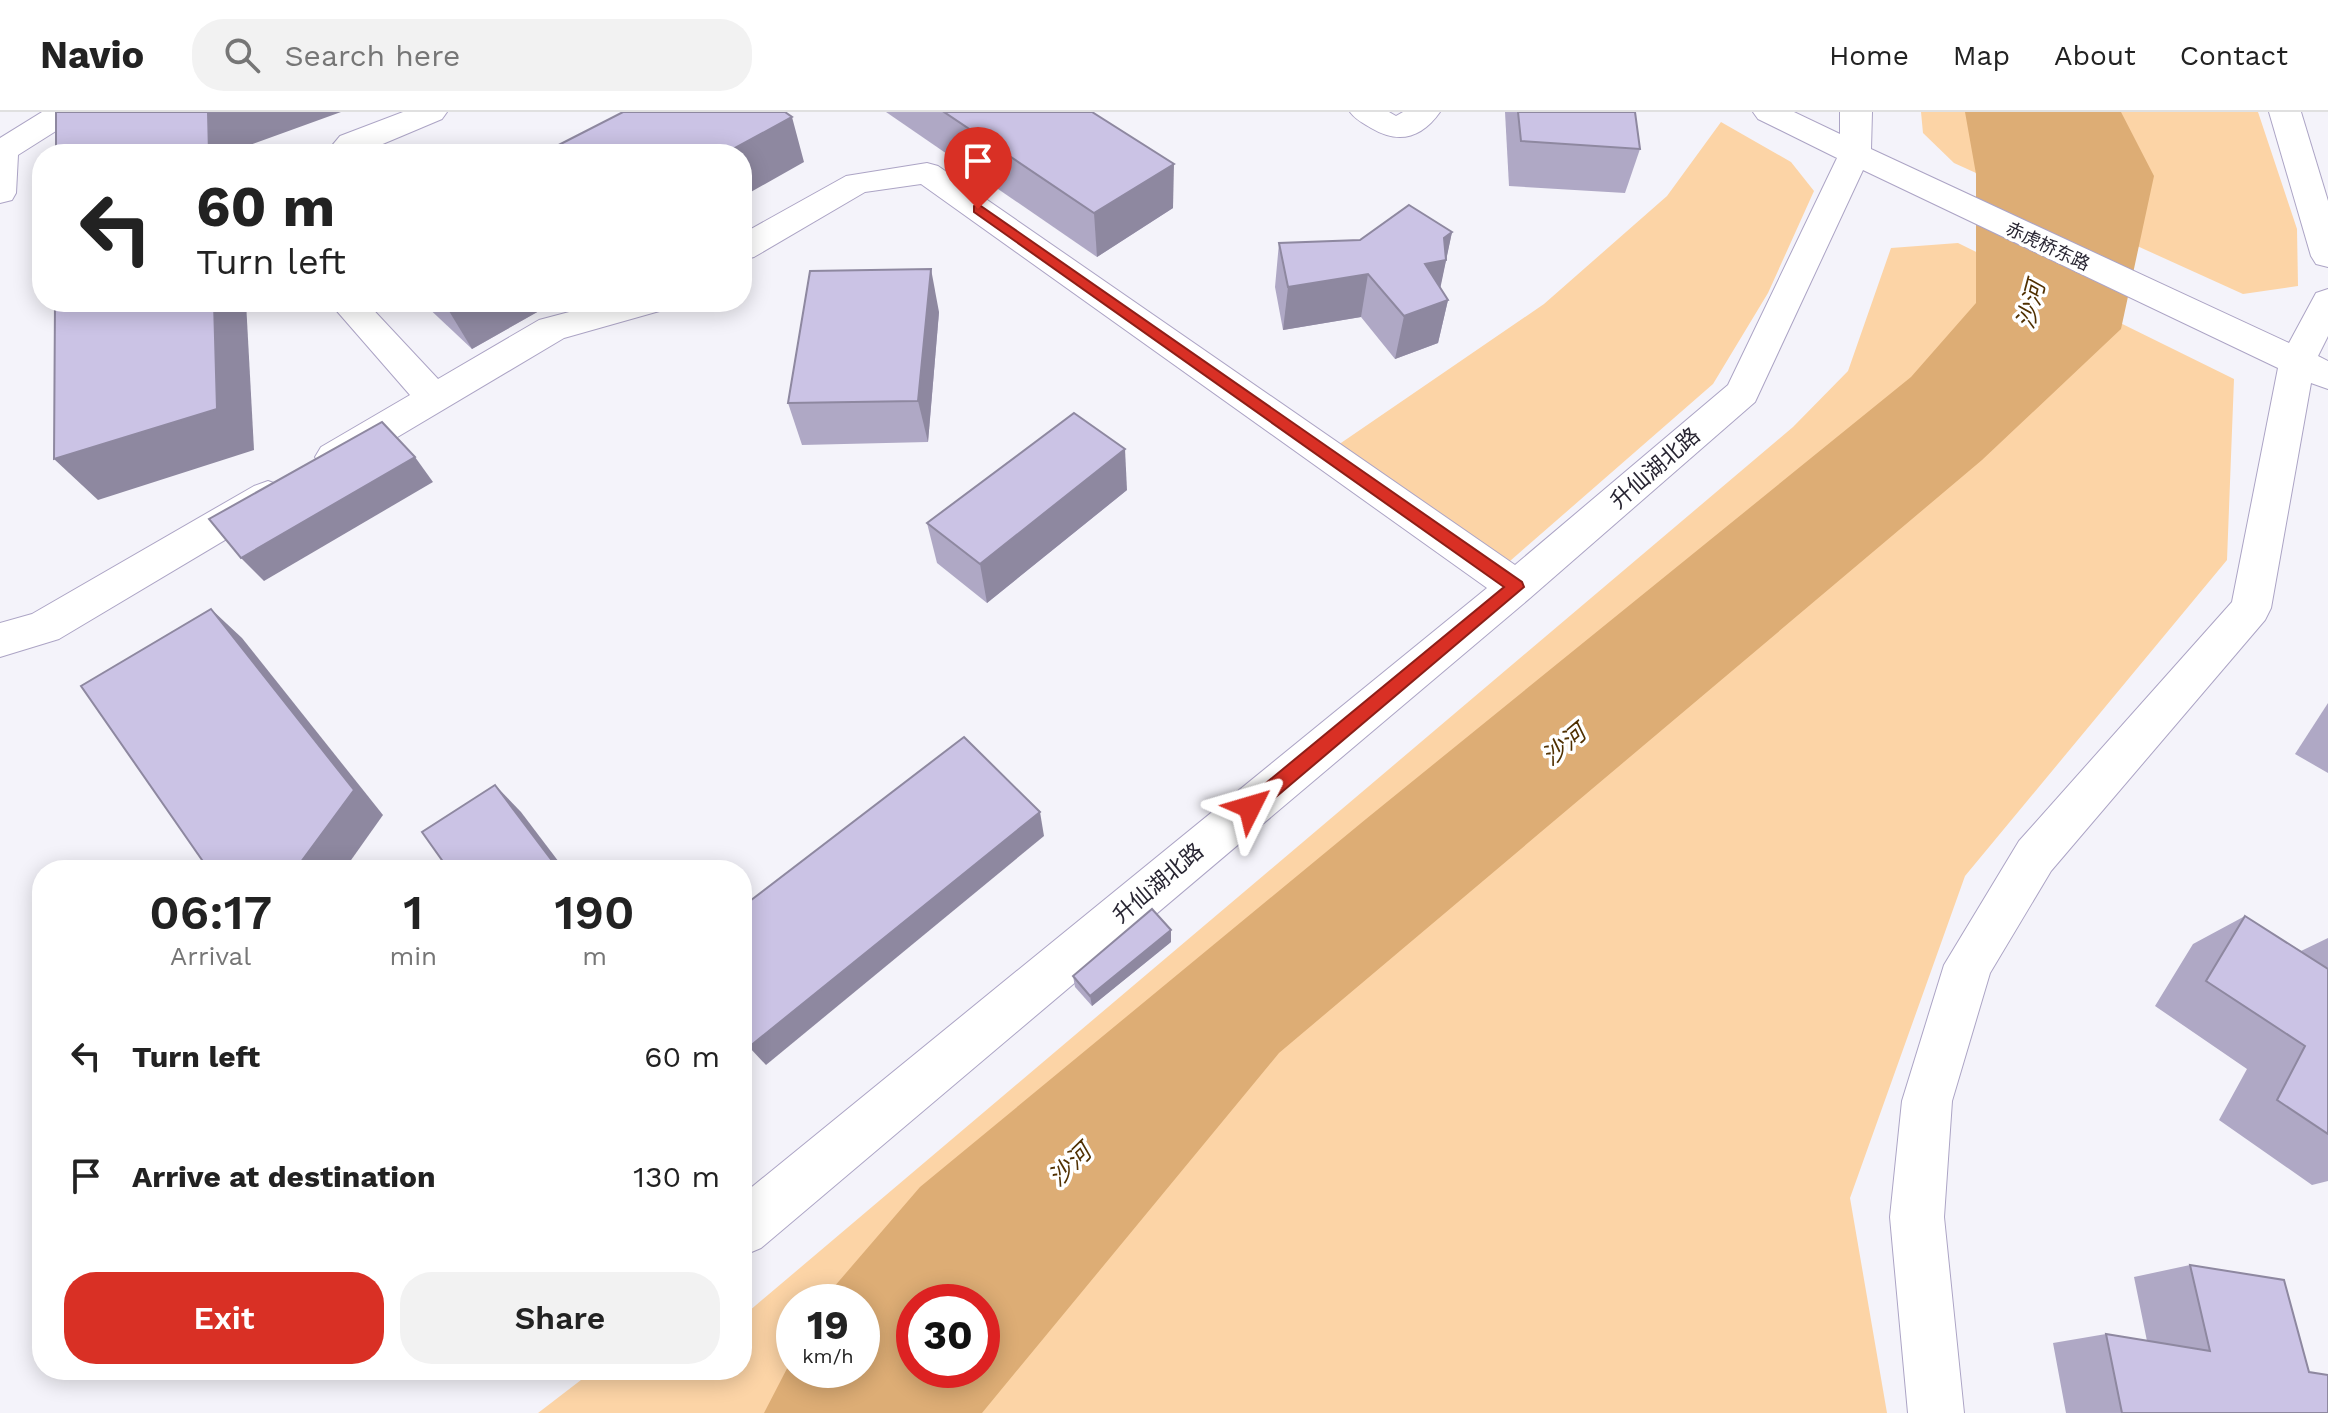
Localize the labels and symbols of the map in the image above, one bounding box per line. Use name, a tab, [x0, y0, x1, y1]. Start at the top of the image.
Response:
pin	[944, 127, 1012, 209]
street label: 赤虎桥东路	[2003, 217, 2093, 275]
water label: 沙河	[2011, 274, 2052, 332]
street label: 升仙湖北路	[1605, 422, 1705, 514]
water label: 沙河	[1537, 716, 1594, 771]
position arrow	[1208, 765, 1292, 849]
street label: 升仙湖北路	[1108, 838, 1208, 928]
water label: 沙河	[1043, 1135, 1100, 1192]
speed limit sign: 30	[896, 1284, 1000, 1388]

